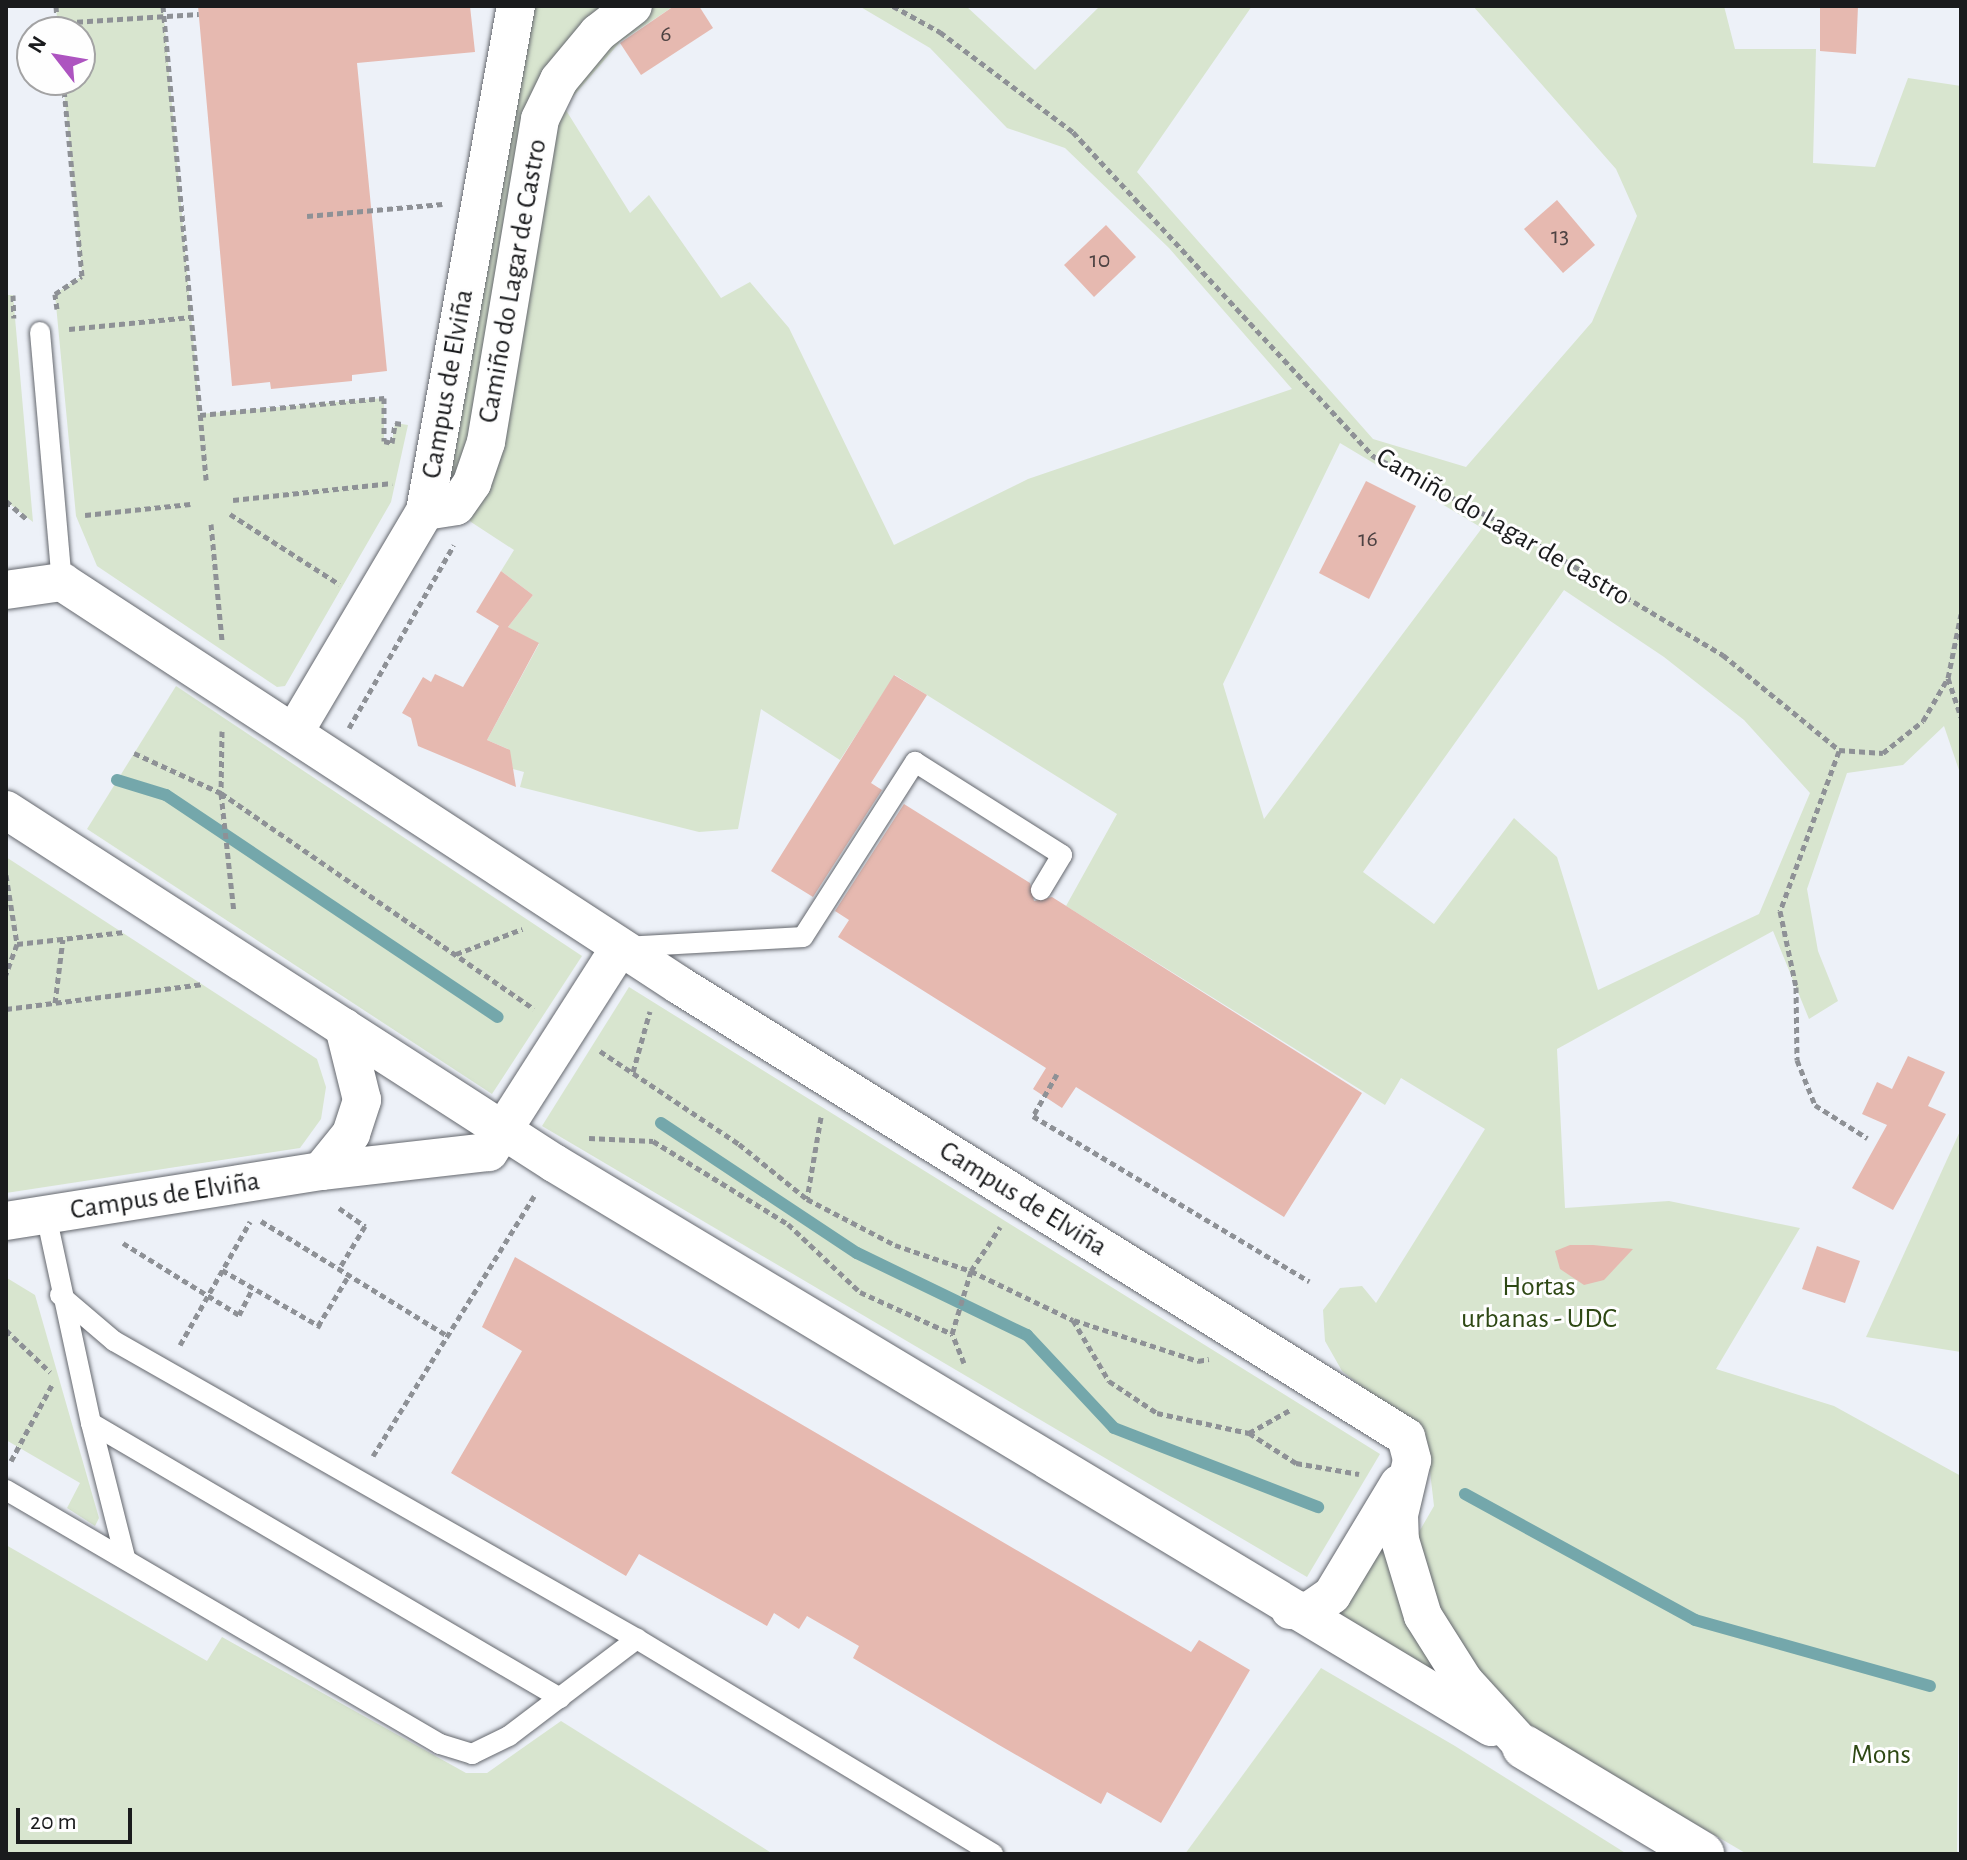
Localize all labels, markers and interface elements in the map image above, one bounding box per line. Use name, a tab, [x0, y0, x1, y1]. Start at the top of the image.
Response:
north arrow	[16, 16, 96, 96]
house number: 6	[660, 21, 672, 49]
text: N	[24, 32, 51, 57]
street label: Camiño do Lagar de Castro	[471, 136, 555, 426]
house number: 13	[1551, 223, 1569, 251]
house number: 10	[1090, 247, 1110, 275]
street label: Campus de Elviña	[415, 287, 481, 481]
street label: Camiño do Lagar de Castro	[1370, 440, 1636, 614]
house number: 16	[1358, 526, 1378, 554]
street label: Campus de Elviña	[933, 1134, 1113, 1264]
street label: Campus de Elviña	[68, 1164, 262, 1228]
park label: Hortas urbanas - UDC	[1461, 1270, 1617, 1336]
park label: Mons	[1851, 1738, 1911, 1772]
scale bar	[20, 1792, 136, 1842]
text: 20 m	[30, 1810, 77, 1834]

